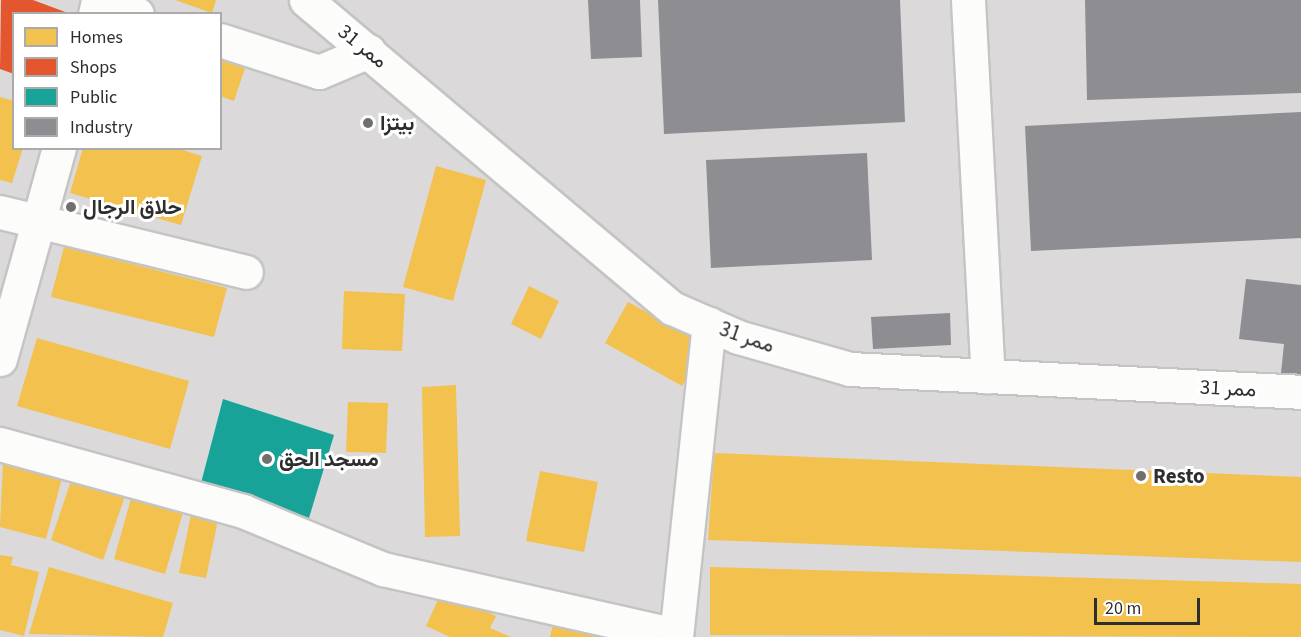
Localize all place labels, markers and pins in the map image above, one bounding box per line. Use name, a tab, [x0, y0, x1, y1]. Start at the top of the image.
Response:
place label: بيتزا	[380, 110, 414, 136]
marker: بيتزا	[361, 116, 375, 130]
place label: حلاق الرجال	[83, 194, 182, 220]
marker: حلاق الرجال	[64, 200, 78, 214]
place label: مسجد الحق	[279, 446, 379, 472]
marker: مسجد الحق	[260, 452, 274, 466]
place label: Resto	[1153, 463, 1205, 489]
marker: Resto	[1134, 469, 1148, 483]

